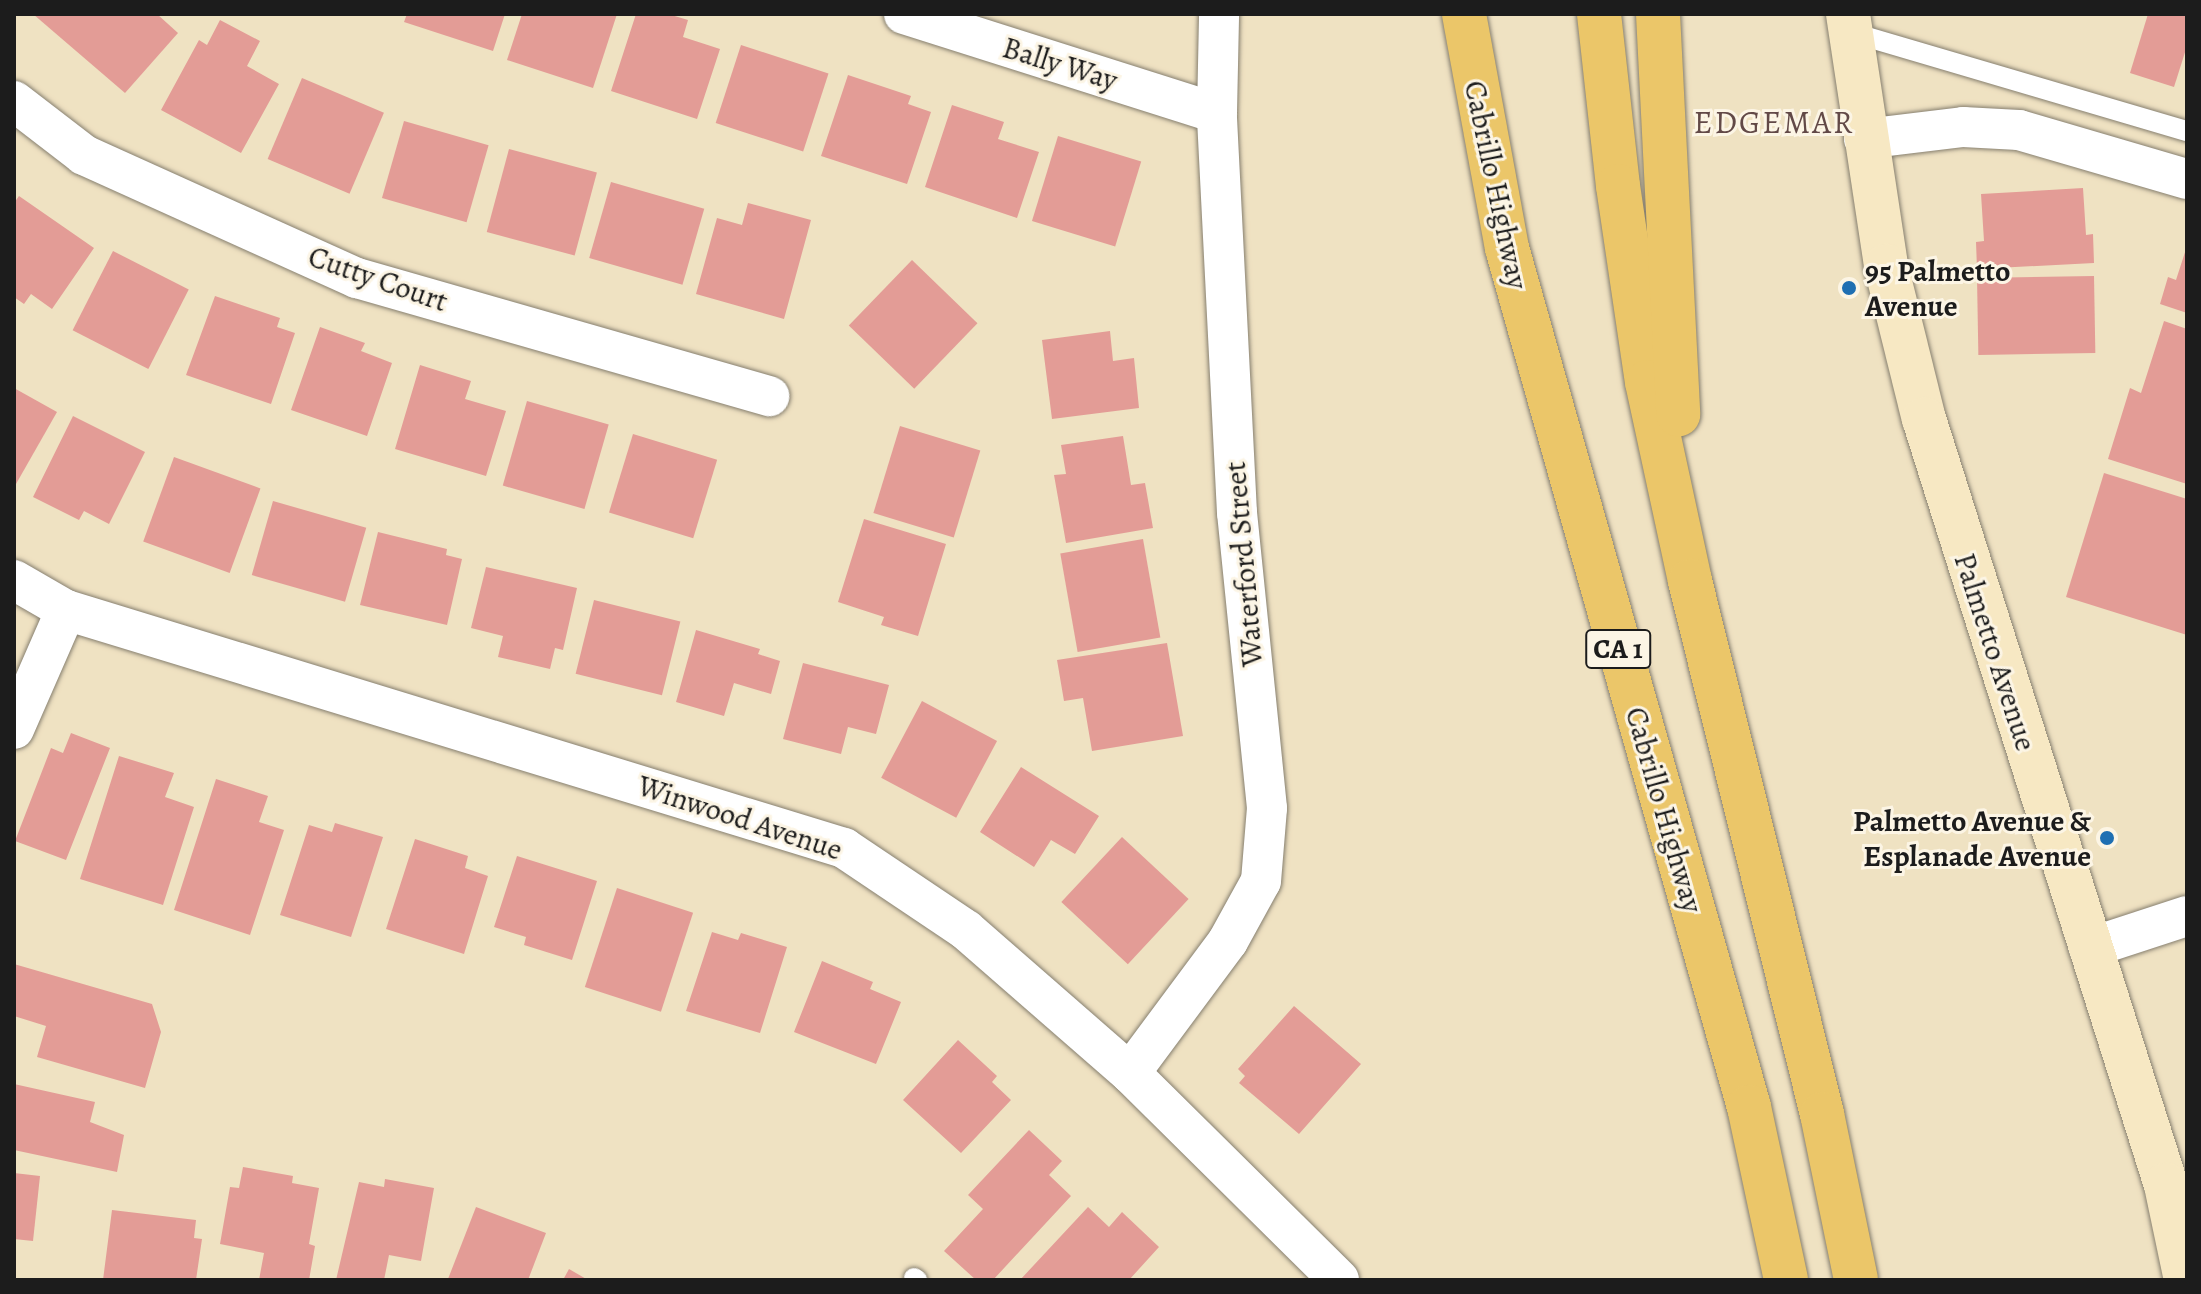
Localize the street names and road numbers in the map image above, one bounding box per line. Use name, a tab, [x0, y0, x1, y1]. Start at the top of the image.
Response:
street label: Bally Way	[998, 30, 1122, 98]
street label: Cabrillo Highway	[1456, 77, 1536, 293]
street label: Cutty Court	[304, 238, 452, 320]
street label: Waterford Street	[1217, 460, 1271, 668]
street label: Palmetto Avenue	[1946, 549, 2044, 755]
road number: CA 1	[1584, 625, 1652, 673]
street label: Cabrillo Highway	[1617, 703, 1711, 917]
street label: Winwood Avenue	[633, 768, 847, 868]

